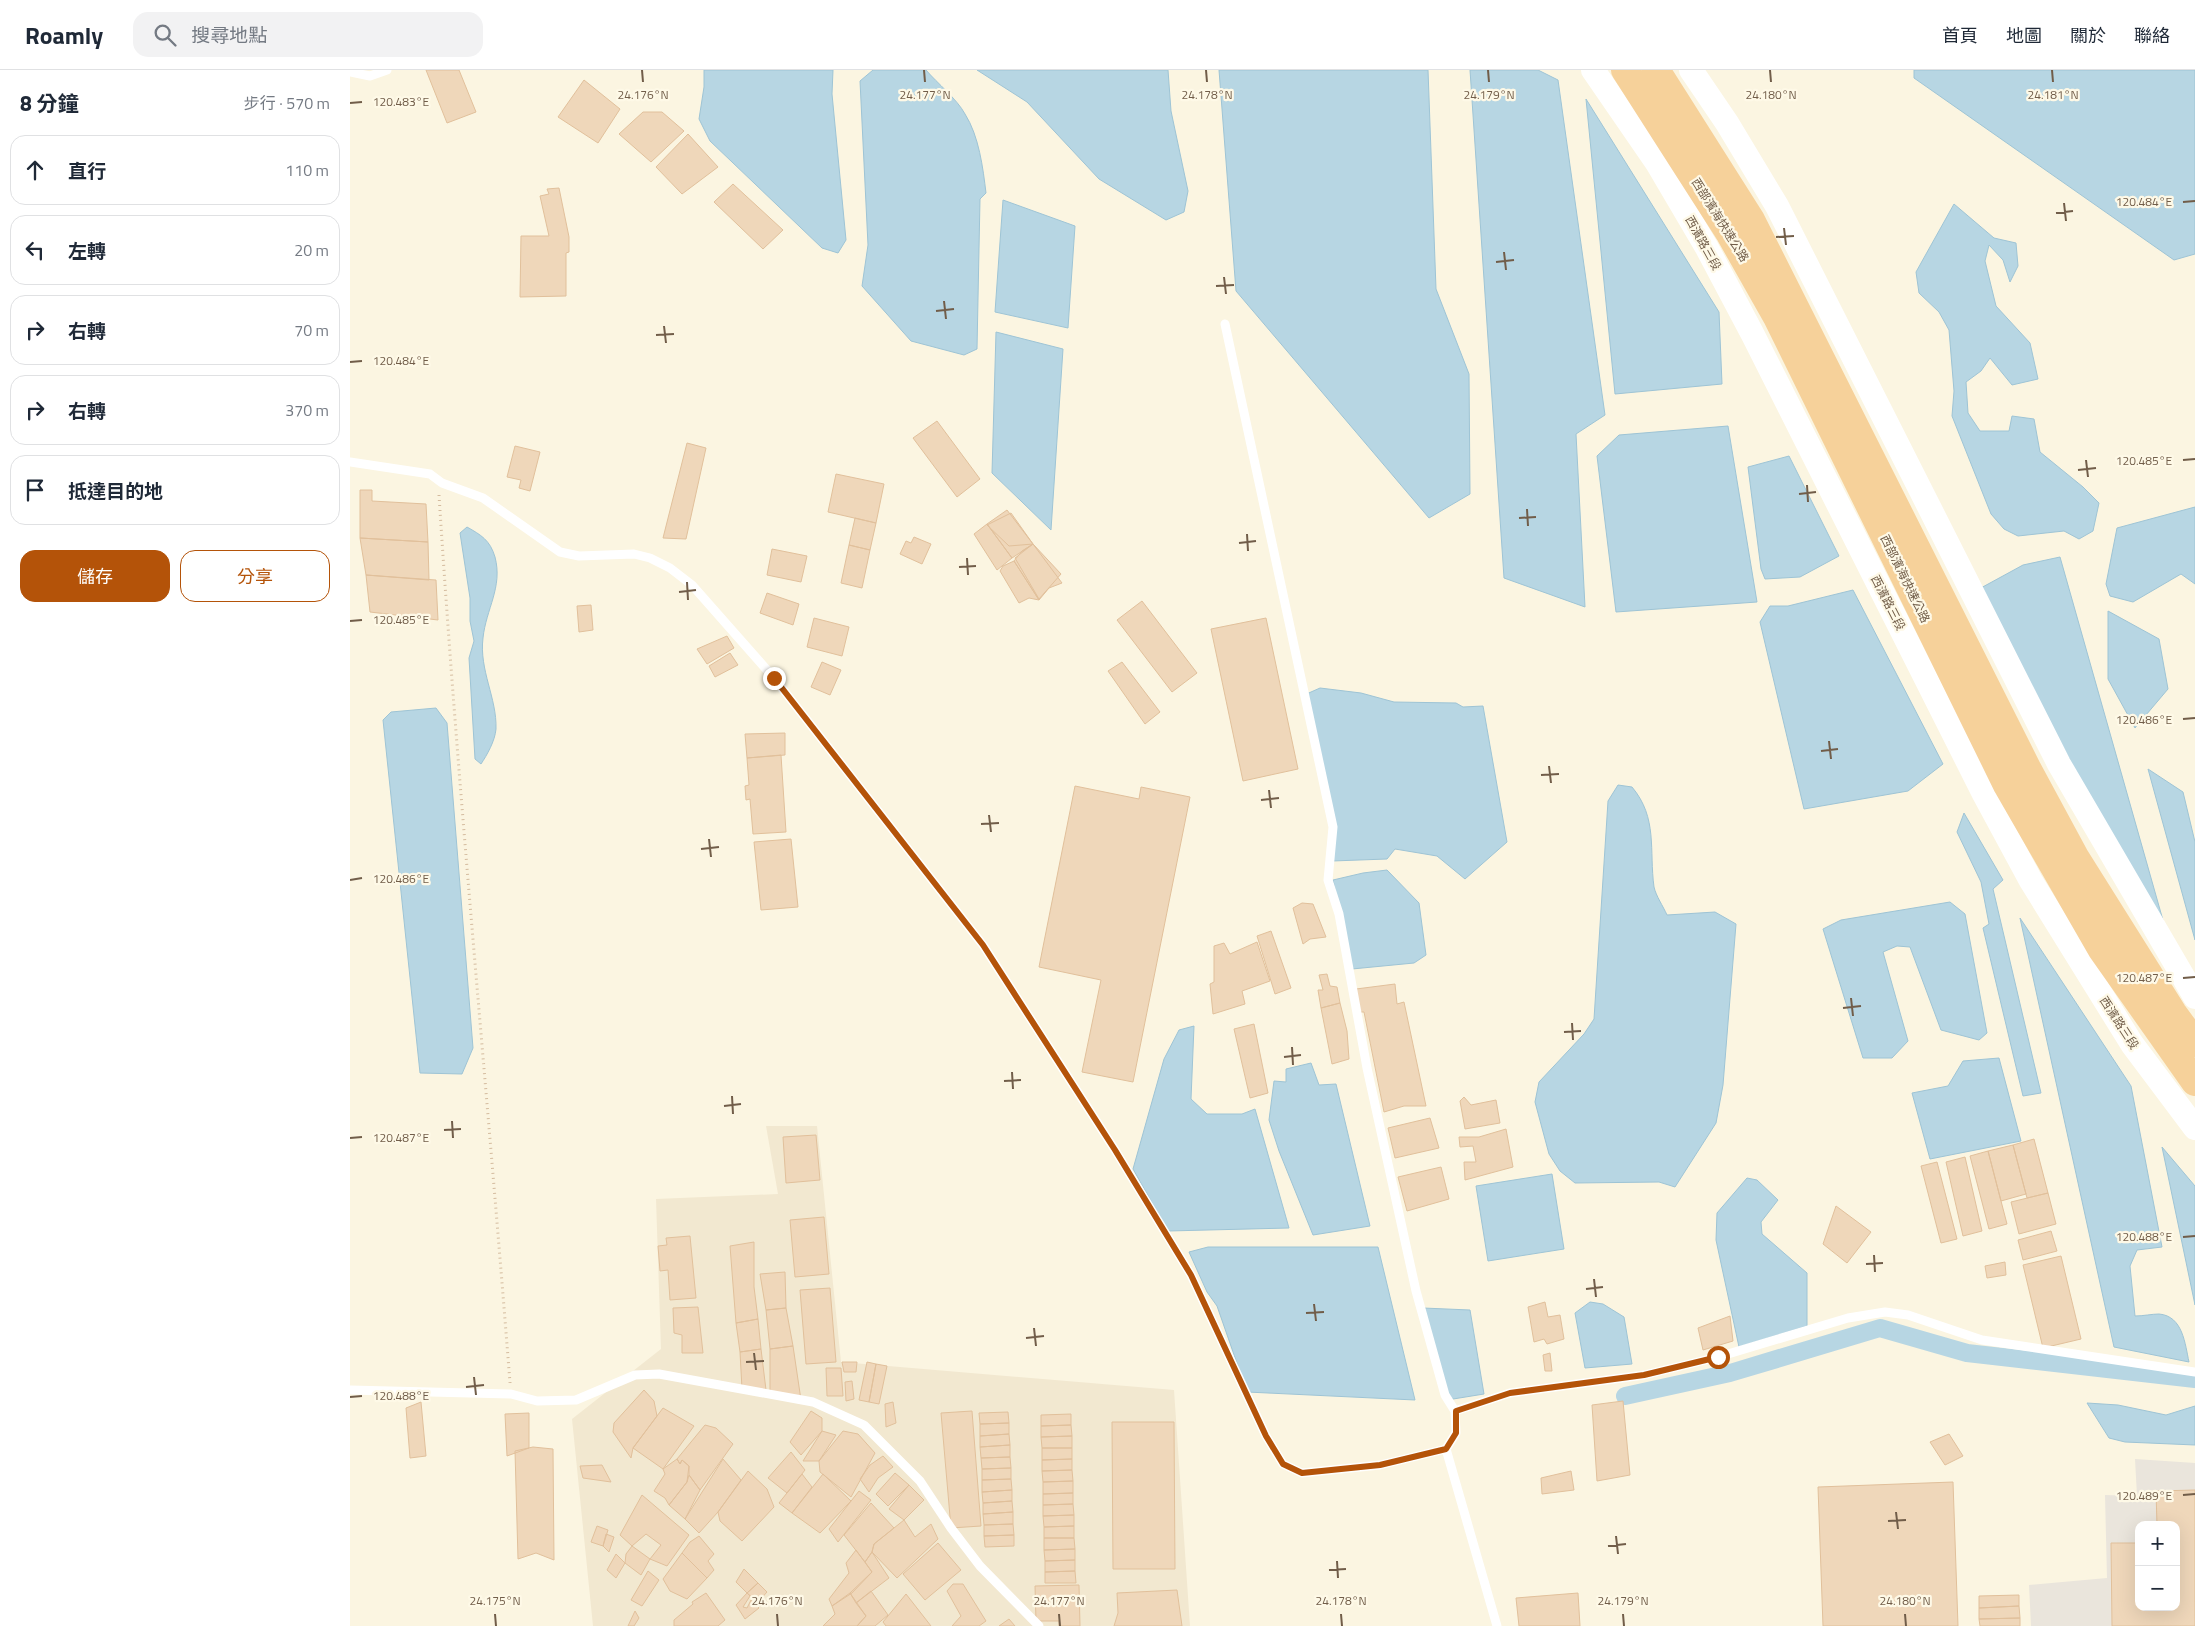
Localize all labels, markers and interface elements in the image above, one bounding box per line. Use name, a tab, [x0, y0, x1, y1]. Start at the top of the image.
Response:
search box	[133, 12, 483, 57]
text: Roamly	[25, 17, 103, 53]
text: 搜尋地點	[191, 20, 267, 49]
icon: search	[151, 21, 179, 49]
text: 首頁	[1942, 22, 1978, 49]
text: 地圖	[2006, 22, 2042, 49]
text: 關於	[2070, 22, 2106, 49]
text: 聯絡	[2134, 22, 2170, 49]
text: 24.176°N	[617, 85, 669, 104]
text: 24.177°N	[899, 85, 951, 104]
text: 24.178°N	[1181, 85, 1233, 104]
text: 24.179°N	[1463, 85, 1515, 104]
text: 24.180°N	[1745, 85, 1797, 104]
text: 24.181°N	[2027, 85, 2079, 104]
text: 8 分鐘	[20, 87, 78, 119]
text: 步行 · 570 m	[244, 91, 330, 115]
text: 120.483°E	[373, 92, 429, 111]
icon: ahead	[21, 156, 49, 184]
text: 直行	[68, 156, 106, 185]
text: 110 m	[285, 158, 329, 182]
street label: 西部濱海快速公路	[1687, 174, 1754, 265]
text: 120.484°E	[2116, 192, 2172, 211]
street label: 西濱路三段	[1681, 212, 1726, 274]
icon: left	[21, 236, 49, 264]
text: 左轉	[68, 236, 106, 265]
text: 20 m	[294, 238, 329, 262]
icon: right	[21, 316, 49, 344]
text: 右轉	[68, 316, 106, 345]
text: 70 m	[294, 318, 329, 342]
text: 120.484°E	[373, 351, 429, 370]
icon: right	[21, 396, 49, 424]
text: 右轉	[68, 396, 106, 425]
text: 370 m	[285, 398, 329, 422]
text: 120.485°E	[2116, 451, 2172, 470]
icon: arrive	[21, 476, 49, 504]
text: 抵達目的地	[68, 476, 163, 505]
street label: 西部濱海快速公路	[1876, 531, 1935, 626]
button: 儲存	[20, 550, 170, 602]
button: 分享	[180, 550, 330, 602]
street label: 西濱路三段	[1866, 572, 1911, 634]
text: 120.485°E	[373, 610, 429, 629]
route end	[763, 667, 786, 690]
text: 120.486°E	[2116, 710, 2172, 729]
text: 120.486°E	[373, 869, 429, 888]
text: 120.487°E	[2116, 968, 2172, 987]
street label: 西濱路三段	[2095, 992, 2144, 1053]
text: 120.487°E	[373, 1128, 429, 1147]
text: 120.488°E	[2116, 1227, 2172, 1246]
route start	[1707, 1346, 1730, 1369]
text: 120.488°E	[373, 1386, 429, 1405]
text: 120.489°E	[2116, 1486, 2172, 1505]
map controls	[2135, 1521, 2180, 1611]
button: +	[2135, 1521, 2180, 1566]
button: −	[2135, 1566, 2180, 1611]
text: 24.175°N	[469, 1591, 521, 1610]
text: 24.176°N	[751, 1591, 803, 1610]
text: 24.177°N	[1033, 1591, 1085, 1610]
text: 24.178°N	[1315, 1591, 1367, 1610]
text: 24.179°N	[1597, 1591, 1649, 1610]
text: 24.180°N	[1879, 1591, 1931, 1610]

